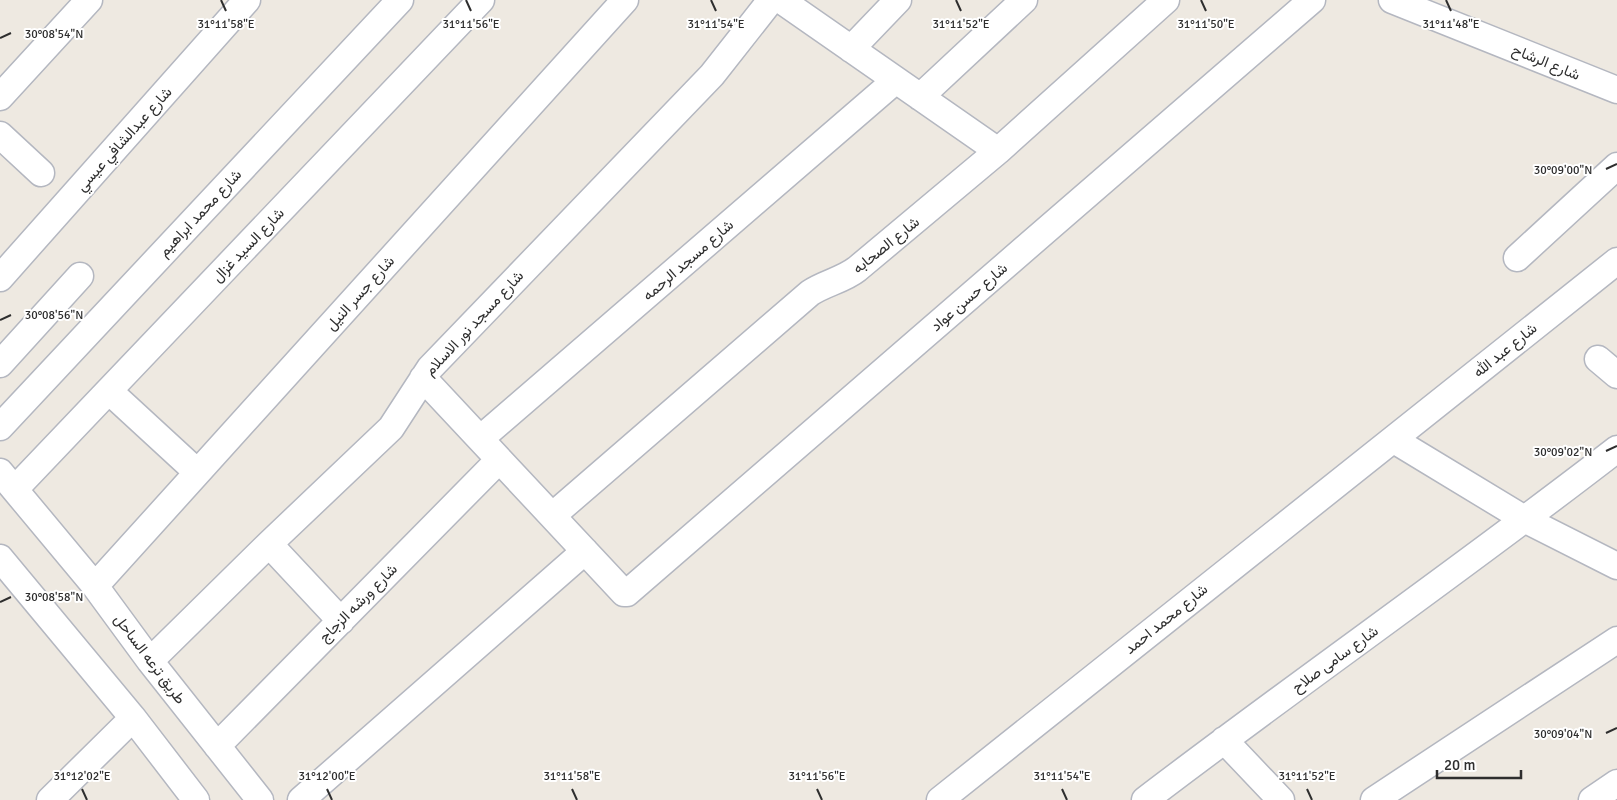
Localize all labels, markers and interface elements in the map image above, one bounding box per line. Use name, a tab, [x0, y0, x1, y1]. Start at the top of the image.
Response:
text: 31°11'58"E	[197, 17, 255, 32]
text: 31°11'56"E	[442, 17, 500, 32]
text: 31°11'54"E	[687, 17, 745, 32]
text: 31°11'52"E	[932, 17, 990, 32]
text: 31°11'50"E	[1177, 17, 1235, 32]
text: 31°11'48"E	[1422, 17, 1480, 32]
text: 30°08'54"N	[25, 27, 83, 42]
street label: شارع الرشاح	[1509, 40, 1583, 86]
street label: شارع عبدالشافي عيسي	[72, 83, 179, 198]
text: 30°09'00"N	[1534, 163, 1592, 178]
street label: شارع محمد ابراهيم	[155, 165, 247, 262]
street label: شارع السيد غزال	[208, 204, 289, 287]
street label: شارع الصحابه	[849, 213, 924, 279]
street label: شارع مسجد الرحمه	[639, 216, 739, 306]
street label: شارع جسر النيل	[322, 252, 400, 335]
street label: شارع حسن عواد	[927, 259, 1012, 337]
street label: شارع مسجد نور الاسلام	[421, 267, 529, 381]
text: 30°08'56"N	[25, 308, 83, 323]
street label: شارع عبد الله	[1470, 319, 1542, 383]
text: 30°09'02"N	[1534, 445, 1592, 460]
street label: شارع ورشه الزجاج	[315, 560, 402, 647]
street label: شارع محمد احمد	[1121, 580, 1213, 660]
text: 30°08'58"N	[25, 590, 83, 605]
street label: طريق ترعه الساحل	[110, 611, 190, 708]
street label: شارع سامى صلاح	[1288, 622, 1383, 698]
text: 30°09'04"N	[1534, 727, 1592, 742]
scale bar	[1437, 748, 1521, 780]
text: 20 m	[1444, 756, 1475, 774]
text: 31°12'02"E	[53, 769, 111, 784]
text: 31°12'00"E	[298, 769, 356, 784]
text: 31°11'58"E	[543, 769, 601, 784]
text: 31°11'56"E	[788, 769, 846, 784]
text: 31°11'54"E	[1033, 769, 1091, 784]
text: 31°11'52"E	[1278, 769, 1336, 784]

